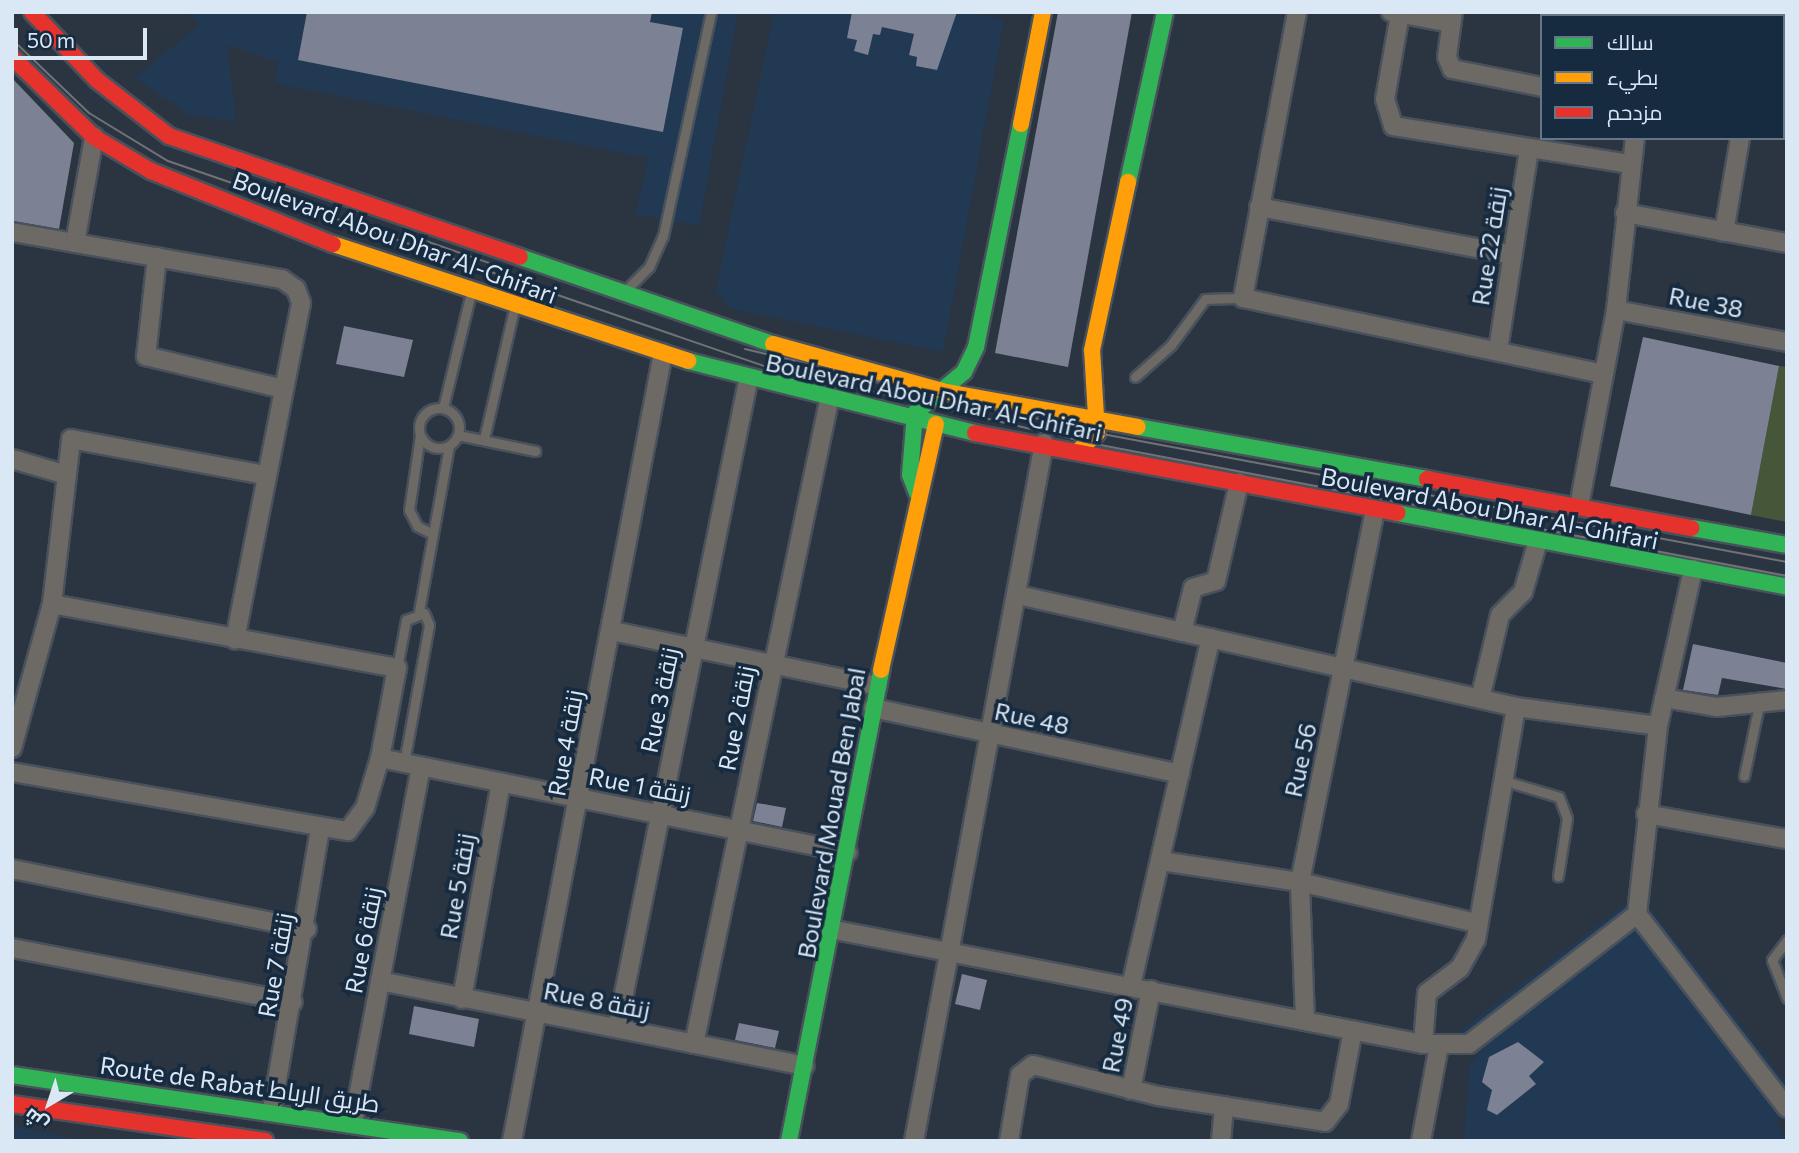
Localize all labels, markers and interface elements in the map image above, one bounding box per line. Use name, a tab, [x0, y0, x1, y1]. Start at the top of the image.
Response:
scale bar	[18, 14, 150, 58]
legend	[1540, 14, 1785, 140]
text: 50 m	[27, 27, 75, 52]
text: سالك	[1607, 29, 1654, 54]
text: بطيء	[1607, 64, 1658, 89]
text: مزدحم	[1607, 99, 1662, 124]
street label: Boulevard Abou Dhar Al-Ghifari	[229, 165, 561, 309]
street label: Rue 22 زنقة	[1465, 185, 1513, 307]
street label: Rue 38	[1667, 281, 1745, 323]
street label: Boulevard Abou Dhar Al-Ghifari	[763, 347, 1105, 447]
street label: Boulevard Abou Dhar Al-Ghifari	[1319, 461, 1661, 555]
street label: Rue 3 زنقة	[634, 645, 684, 755]
street label: Rue 2 زنقة	[712, 663, 760, 773]
street label: Boulevard Mouad Ben Jabal	[791, 665, 871, 961]
street label: Rue 4 زنقة	[541, 688, 589, 798]
street label: Rue 48	[992, 696, 1072, 740]
street label: Rue 56	[1278, 720, 1322, 800]
street label: Rue 1 زنقة	[587, 761, 693, 809]
street label: Rue 5 زنقة	[434, 831, 480, 941]
street label: Rue 6 زنقة	[339, 884, 387, 996]
street label: Rue 7 زنقة	[252, 910, 298, 1020]
street label: Rue 8 زنقة	[541, 976, 653, 1024]
street label: Rue 49	[1096, 995, 1138, 1075]
street label: Route de Rabat طريق الرباط	[98, 1050, 382, 1118]
north arrow	[14, 1069, 84, 1139]
text: ش	[19, 1104, 52, 1137]

